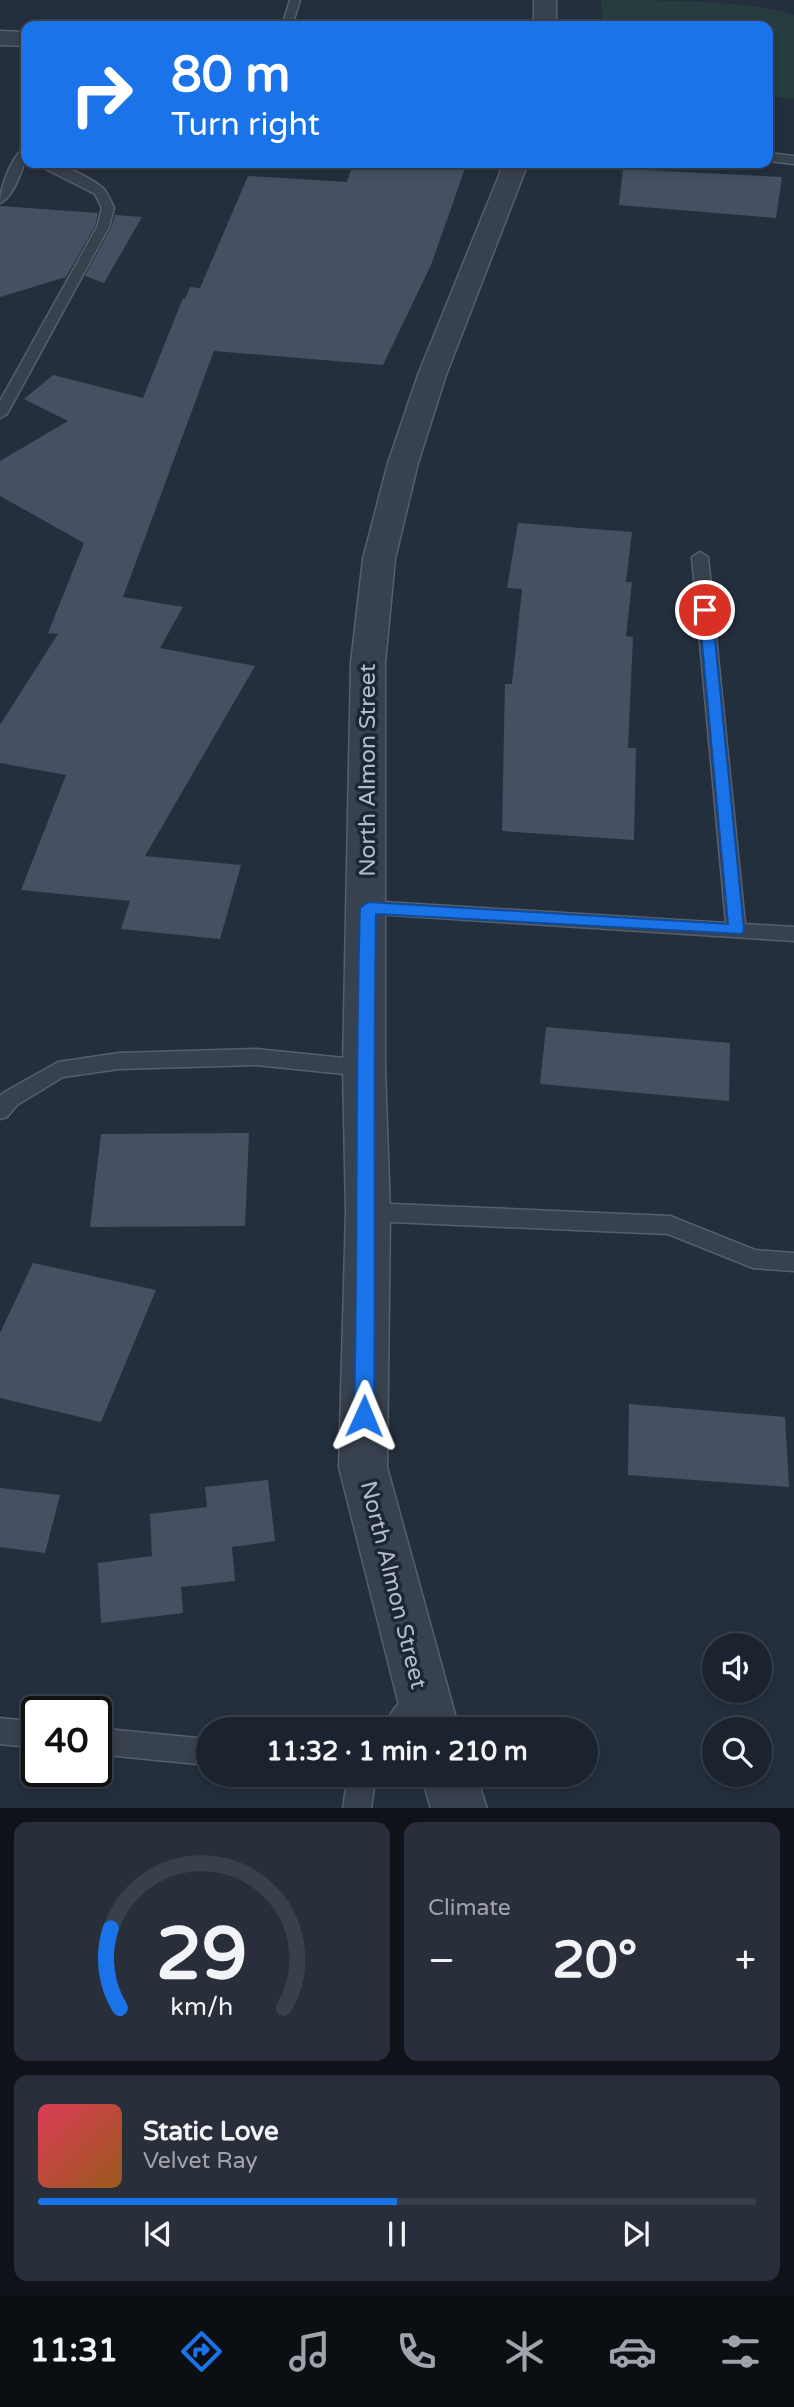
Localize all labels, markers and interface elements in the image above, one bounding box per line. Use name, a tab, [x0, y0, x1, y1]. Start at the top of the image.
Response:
text: 80 m	[171, 46, 290, 105]
icon: right	[56, 49, 147, 140]
text: Turn right	[171, 106, 320, 144]
pin	[675, 580, 735, 640]
icon: arrive	[686, 591, 724, 629]
street label: North Almon Street	[354, 663, 382, 877]
position arrow	[327, 1379, 401, 1453]
street label: North Almon Street	[354, 1478, 432, 1692]
map controls	[702, 1633, 772, 1787]
button: sound	[702, 1633, 772, 1703]
speed limit sign: 40	[21, 1696, 112, 1787]
button: search	[702, 1717, 772, 1787]
text: 11:32 · 1 min · 210 m	[266, 1736, 528, 1767]
text: Climate	[428, 1894, 511, 1922]
text: 29	[156, 1911, 248, 1999]
text: 20°	[552, 1929, 637, 1992]
text: −	[428, 1938, 455, 1984]
text: +	[735, 1938, 756, 1984]
text: km/h	[171, 1991, 233, 2021]
text: Static Love	[143, 2116, 279, 2147]
text: Velvet Ray	[143, 2147, 258, 2175]
icon: previous	[139, 2215, 177, 2253]
icon: pause	[378, 2215, 416, 2253]
icon: next	[617, 2215, 655, 2253]
icon: directions	[177, 2327, 226, 2376]
icon: music	[285, 2327, 334, 2376]
icon: phone	[392, 2327, 441, 2376]
icon: climate	[500, 2327, 549, 2376]
icon: car	[608, 2327, 657, 2376]
icon: filters	[716, 2327, 765, 2376]
text: 11:31	[29, 2332, 118, 2370]

